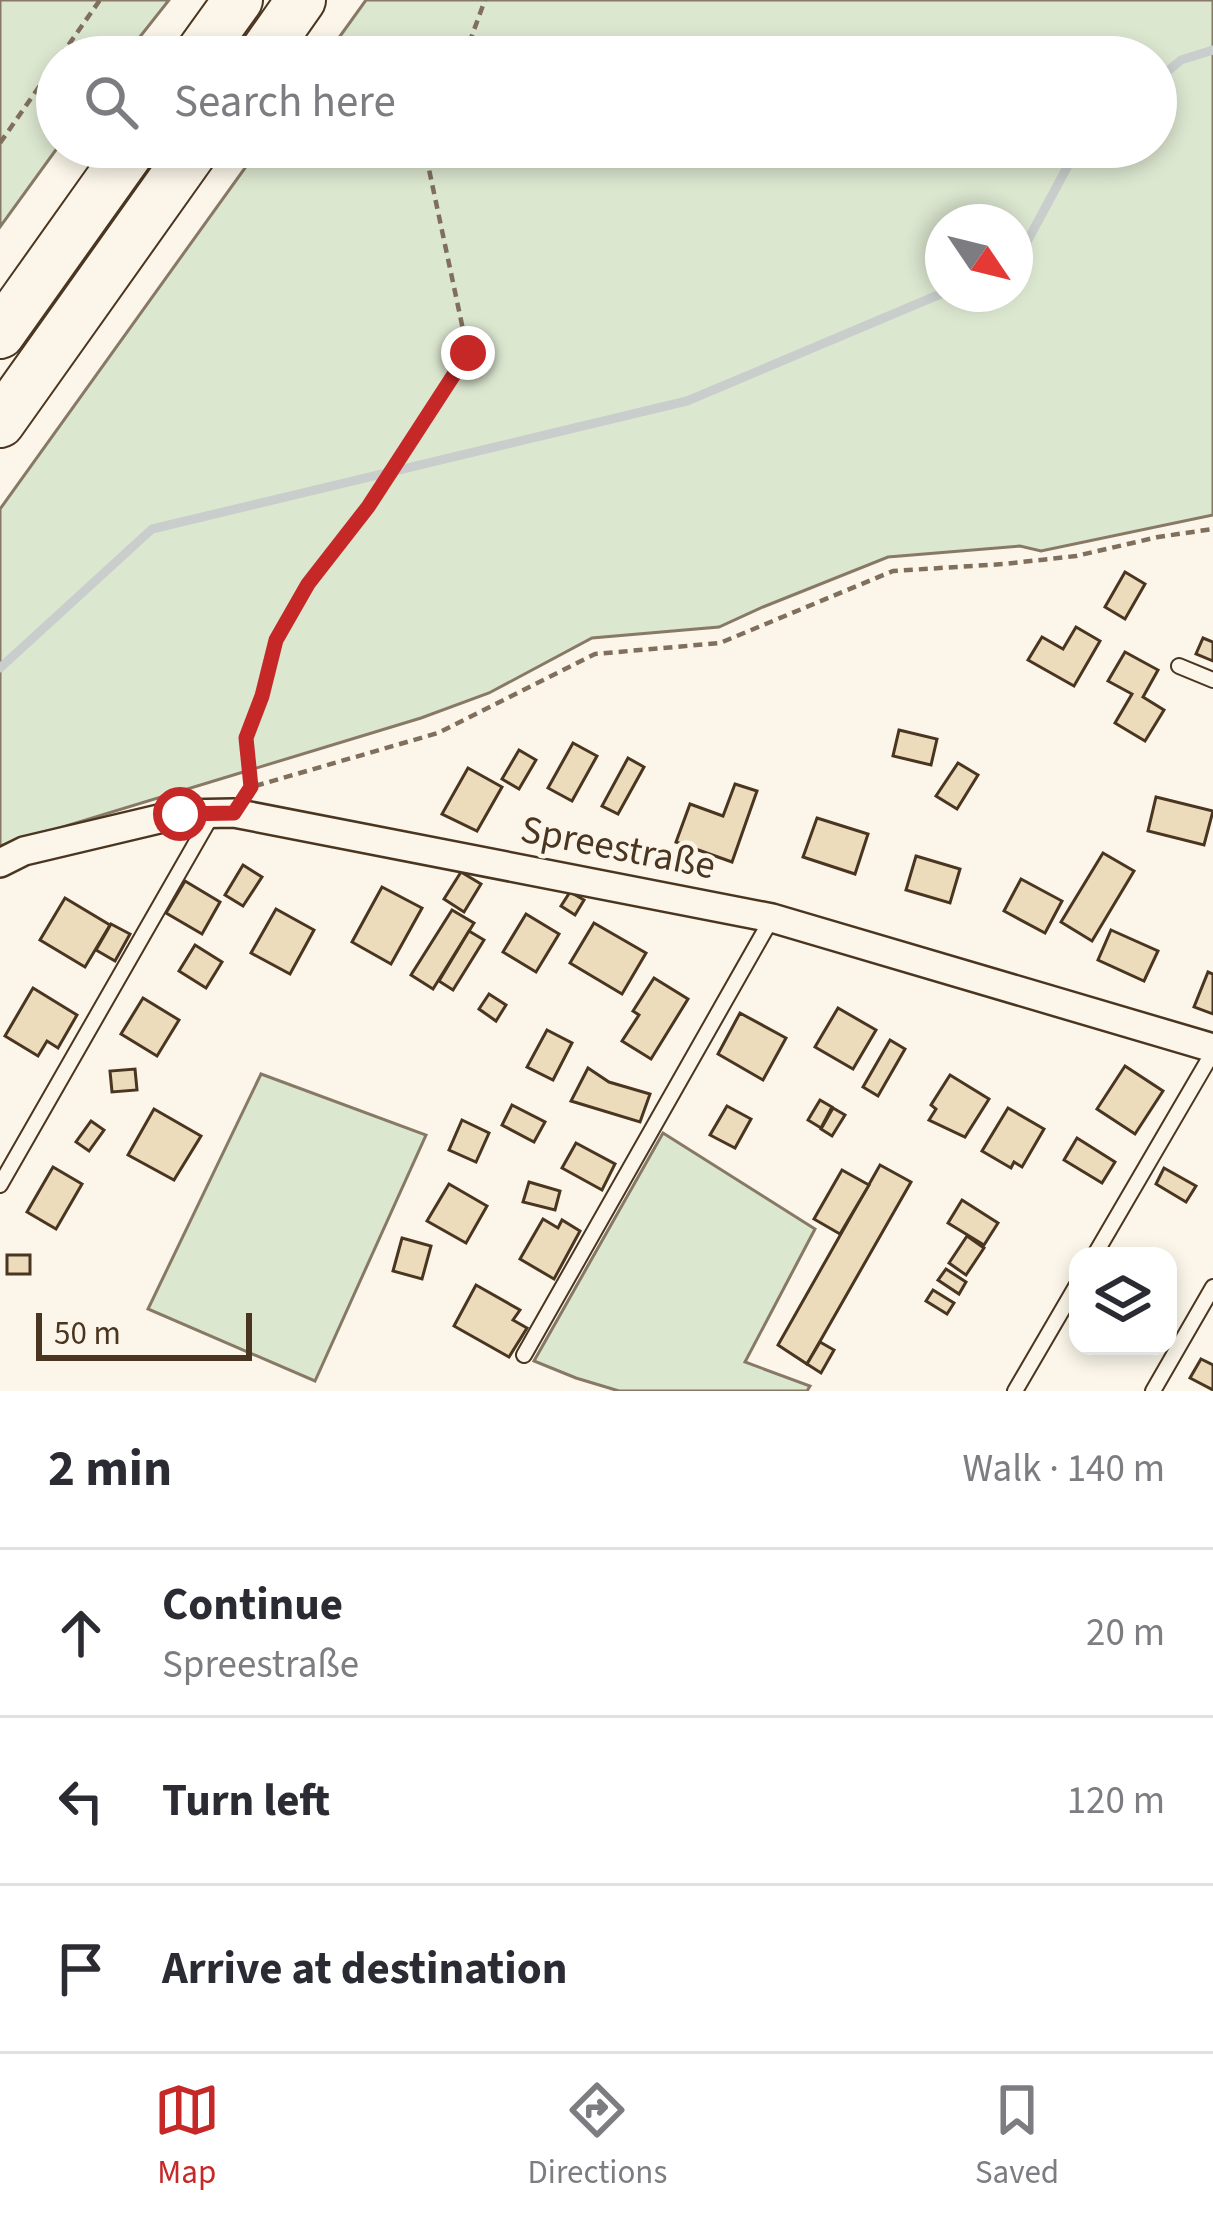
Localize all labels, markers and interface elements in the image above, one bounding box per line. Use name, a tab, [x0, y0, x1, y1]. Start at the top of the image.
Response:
search box	[36, 36, 1177, 168]
icon: search	[78, 69, 144, 135]
text: Search here	[174, 70, 396, 134]
north arrow	[925, 204, 1033, 312]
route end	[441, 326, 495, 380]
route start	[153, 787, 207, 841]
street label: Spreestraße	[516, 802, 720, 894]
map controls	[1069, 1247, 1177, 1355]
button: layers	[1069, 1247, 1177, 1355]
scale bar	[36, 1307, 252, 1360]
text: 50 m	[54, 1310, 121, 1357]
text: 2 min	[48, 1433, 172, 1505]
text: Walk · 140 m	[962, 1441, 1165, 1497]
text: Continue	[162, 1573, 343, 1637]
icon: ahead	[48, 1600, 114, 1666]
text: 20 m	[1086, 1605, 1165, 1661]
text: Spreestraße	[162, 1637, 359, 1693]
icon: left	[48, 1768, 114, 1834]
text: Turn left	[162, 1769, 330, 1833]
text: 120 m	[1067, 1773, 1165, 1829]
icon: arrive	[48, 1936, 114, 2002]
text: Arrive at destination	[162, 1937, 567, 2001]
tab: Map	[154, 2077, 220, 2196]
tab: Directions	[528, 2077, 667, 2196]
tab: Saved	[975, 2077, 1059, 2196]

